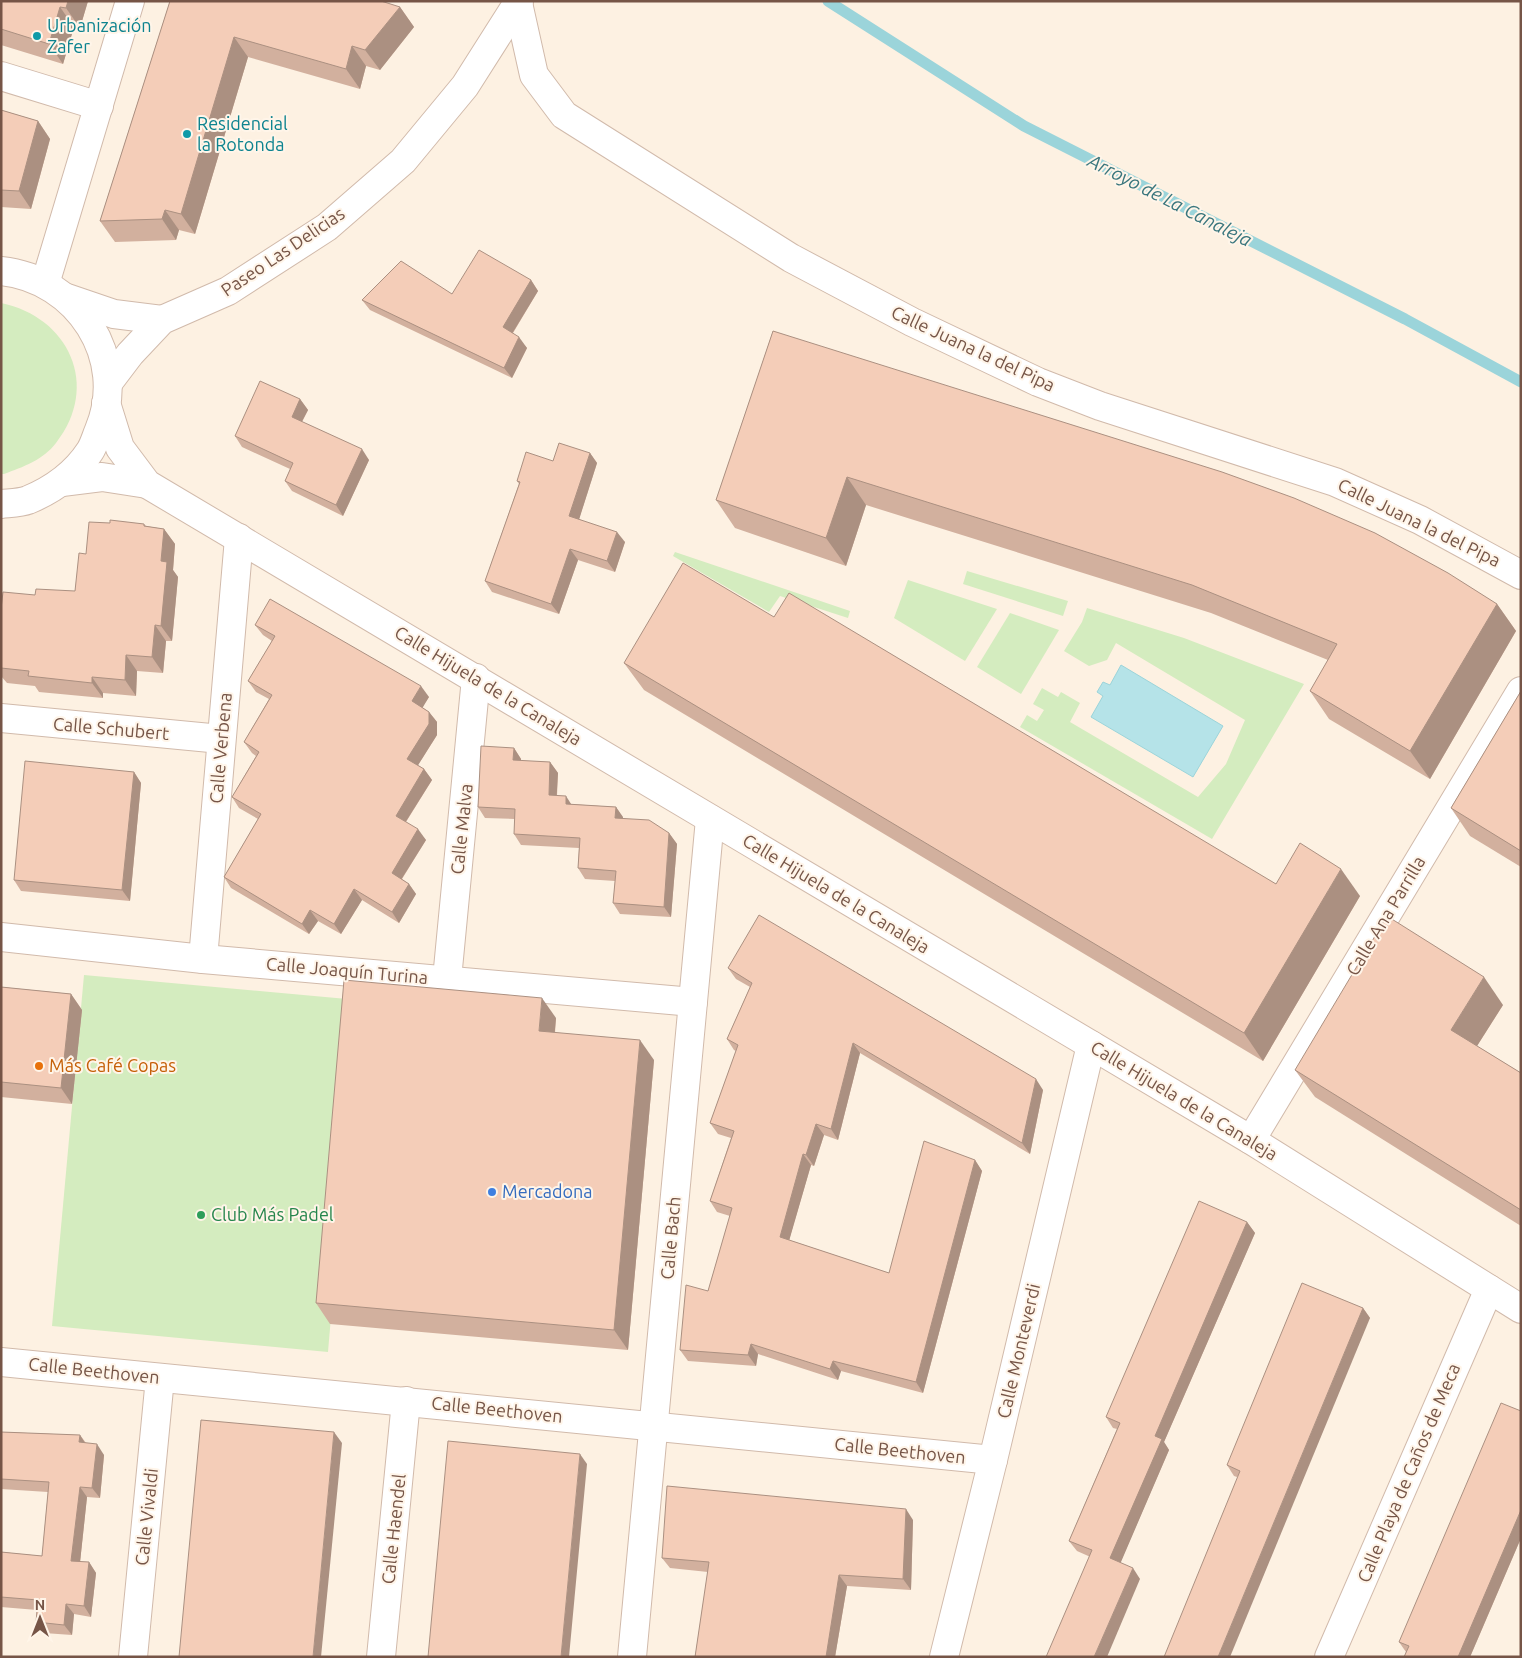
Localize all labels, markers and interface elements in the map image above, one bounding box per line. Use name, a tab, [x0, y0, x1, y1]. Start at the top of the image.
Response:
place label: Urbanización Zafer	[47, 15, 152, 56]
marker: Urbanización Zafer	[31, 30, 43, 42]
place label: Residencial la Rotonda	[197, 113, 288, 154]
marker: Residencial la Rotonda	[181, 128, 193, 140]
water label: Arroyo de La Canaleja	[1084, 149, 1255, 251]
street label: Paseo Las Delicias	[217, 202, 348, 300]
street label: Calle Juana la del Pipa	[888, 301, 1058, 395]
street label: Calle Juana la del Pipa	[1335, 474, 1504, 570]
street label: Calle Hijuela de la Canaleja	[392, 621, 585, 749]
street label: Calle Verbena	[205, 692, 235, 804]
street label: Calle Schubert	[52, 713, 170, 743]
street label: Calle Malva	[446, 782, 476, 875]
street label: Calle Hijuela de la Canaleja	[740, 829, 933, 957]
street label: Calle Ana Parrilla	[1342, 852, 1429, 979]
street label: Calle Joaquín Turina	[265, 953, 429, 987]
street label: Calle Hijuela de la Canaleja	[1088, 1036, 1281, 1164]
place label: Más Café Copas	[49, 1055, 176, 1075]
marker: Más Café Copas	[33, 1060, 45, 1072]
place label: Mercadona	[502, 1181, 593, 1201]
marker: Mercadona	[486, 1186, 498, 1198]
street label: Calle Bach	[656, 1196, 684, 1280]
place label: Club Más Padel	[211, 1204, 334, 1224]
marker: Club Más Padel	[195, 1209, 207, 1221]
street label: Calle Monteverdi	[993, 1281, 1043, 1420]
street label: Calle Beethoven	[27, 1353, 161, 1387]
street label: Calle Playa de Caños de Meca	[1353, 1360, 1463, 1585]
street label: Calle Beethoven	[430, 1392, 564, 1426]
street label: Calle Beethoven	[833, 1433, 967, 1467]
street label: Calle Vivaldi	[131, 1467, 161, 1567]
street label: Calle Haendel	[377, 1472, 409, 1585]
north arrow	[15, 1593, 65, 1643]
text: N	[35, 1597, 45, 1613]

